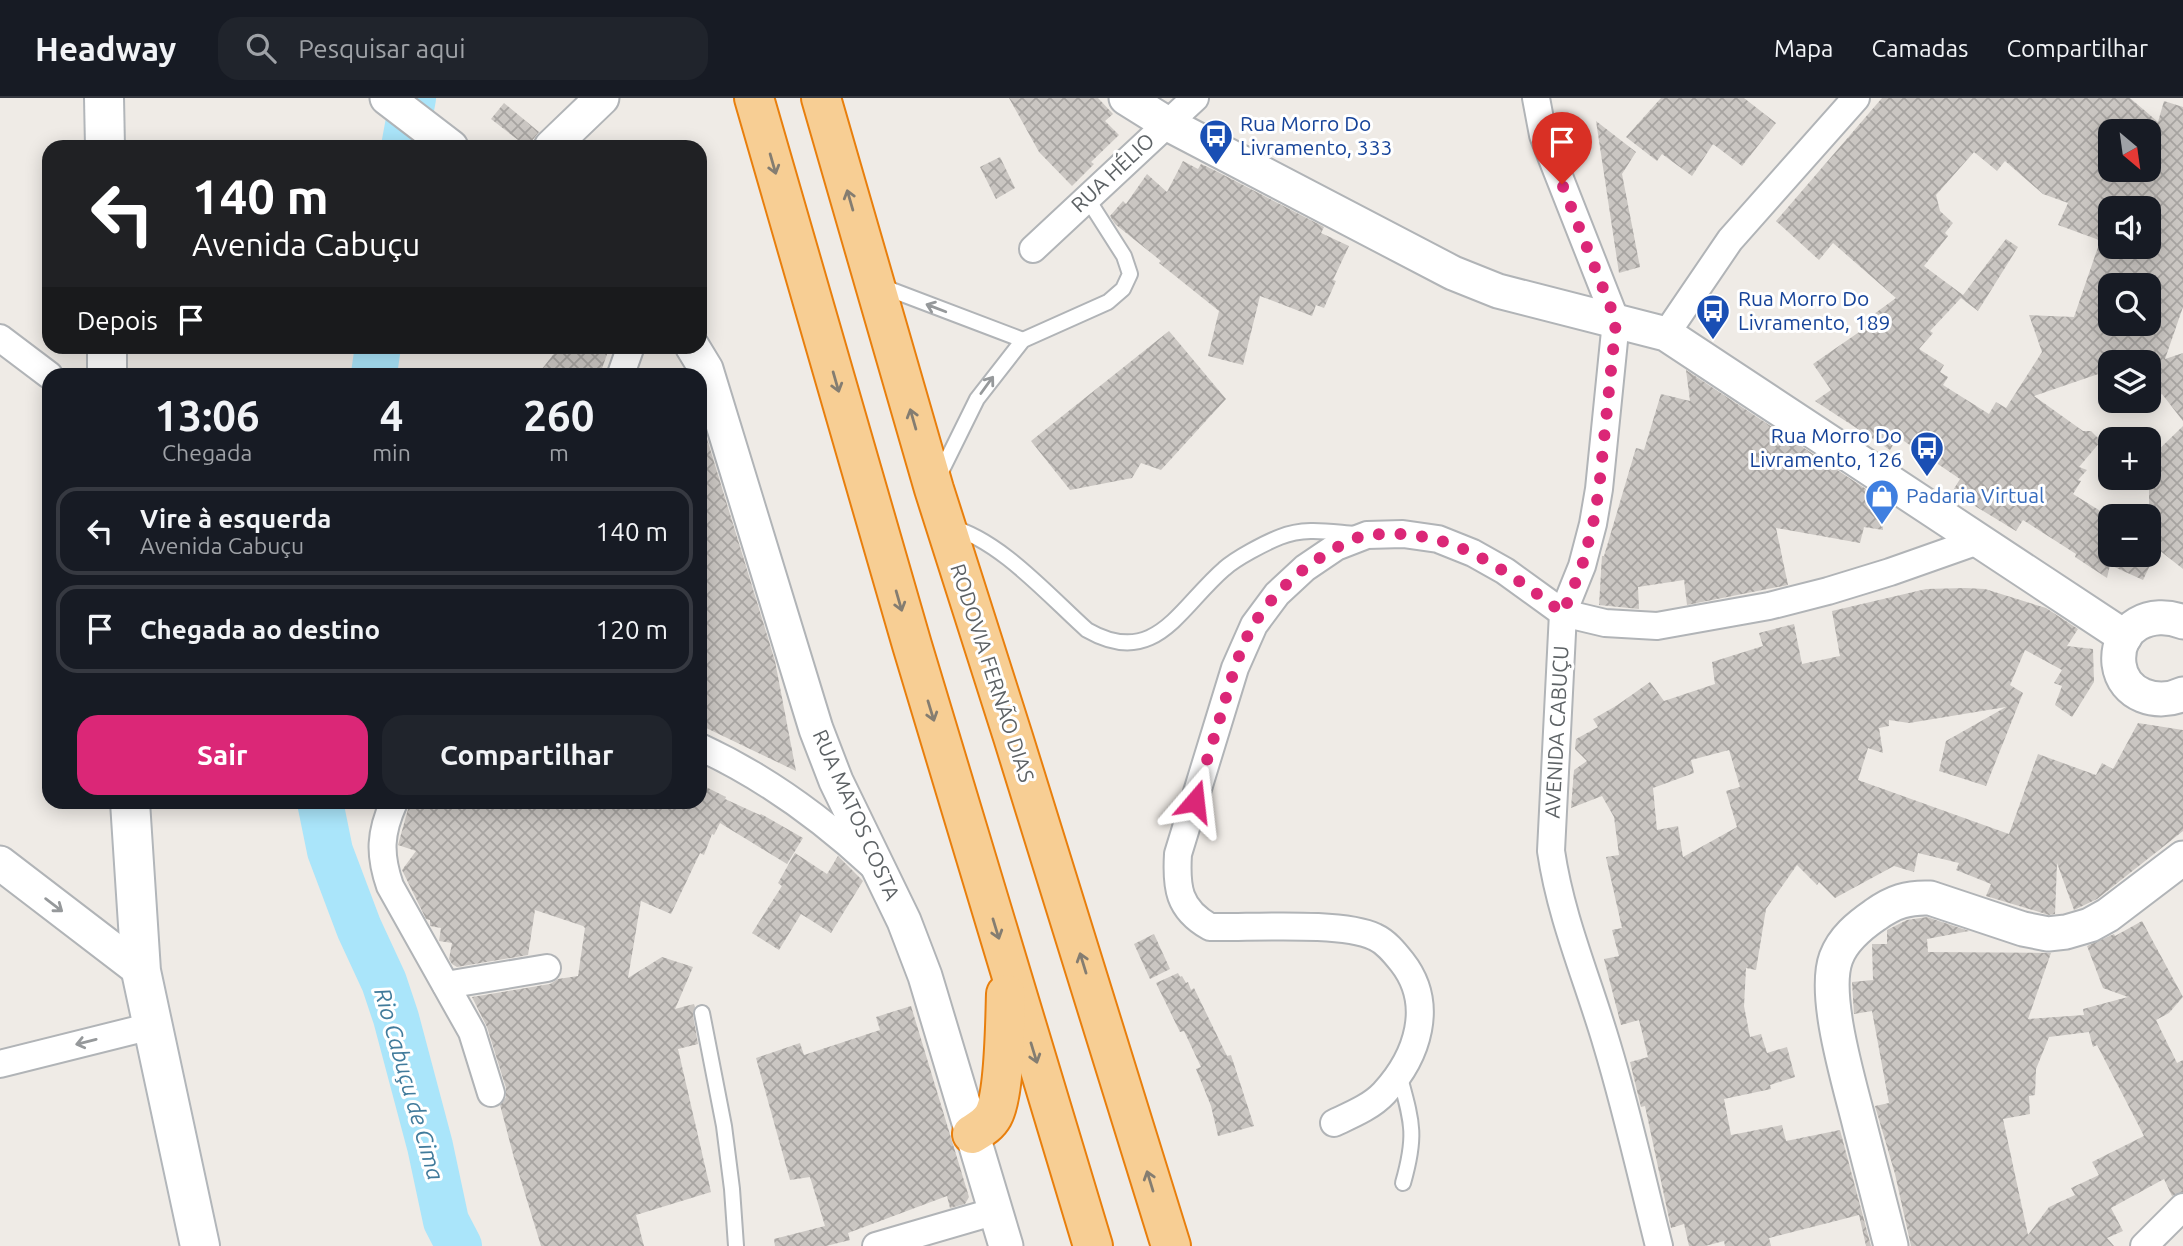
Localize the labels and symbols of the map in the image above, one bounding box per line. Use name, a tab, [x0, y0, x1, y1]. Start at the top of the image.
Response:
place label: Rua Morro Do Livramento, 333	[1240, 111, 1392, 159]
pin	[1532, 112, 1592, 184]
bus stop icon: Rua Morro Do Livramento, 333	[1197, 117, 1235, 166]
north arrow	[2098, 119, 2161, 182]
street label: RUA HÉLIO	[1066, 128, 1159, 217]
one-way arrow	[767, 152, 780, 174]
one-way arrow	[842, 190, 855, 212]
place label: Rua Morro Do Livramento, 189	[1738, 286, 1890, 334]
bus stop icon: Rua Morro Do Livramento, 189	[1694, 292, 1732, 341]
one-way arrow	[926, 301, 948, 313]
one-way arrow	[830, 371, 843, 393]
one-way arrow	[980, 376, 994, 395]
one-way arrow	[906, 408, 919, 431]
place label: Rua Morro Do Livramento, 126	[1750, 423, 1902, 471]
bus stop icon: Rua Morro Do Livramento, 126	[1908, 429, 1946, 478]
shop icon: Padaria Virtual	[1863, 477, 1901, 526]
place label: Padaria Virtual	[1906, 483, 2045, 507]
street label: RODOVIA FERNÃO DIAS	[946, 561, 1040, 785]
one-way arrow	[893, 589, 906, 612]
street label: AVENIDA CABUÇU	[1539, 645, 1573, 819]
one-way arrow	[926, 699, 939, 721]
street label: RUA MATOS COSTA	[809, 726, 905, 904]
position arrow	[1158, 764, 1232, 838]
one-way arrow	[45, 897, 63, 912]
one-way arrow	[990, 917, 1003, 939]
one-way arrow	[1076, 953, 1089, 975]
water label: Rio Cabuçu de Cima	[370, 985, 449, 1183]
one-way arrow	[75, 1036, 98, 1049]
one-way arrow	[1028, 1042, 1041, 1064]
one-way arrow	[1143, 1170, 1156, 1192]

